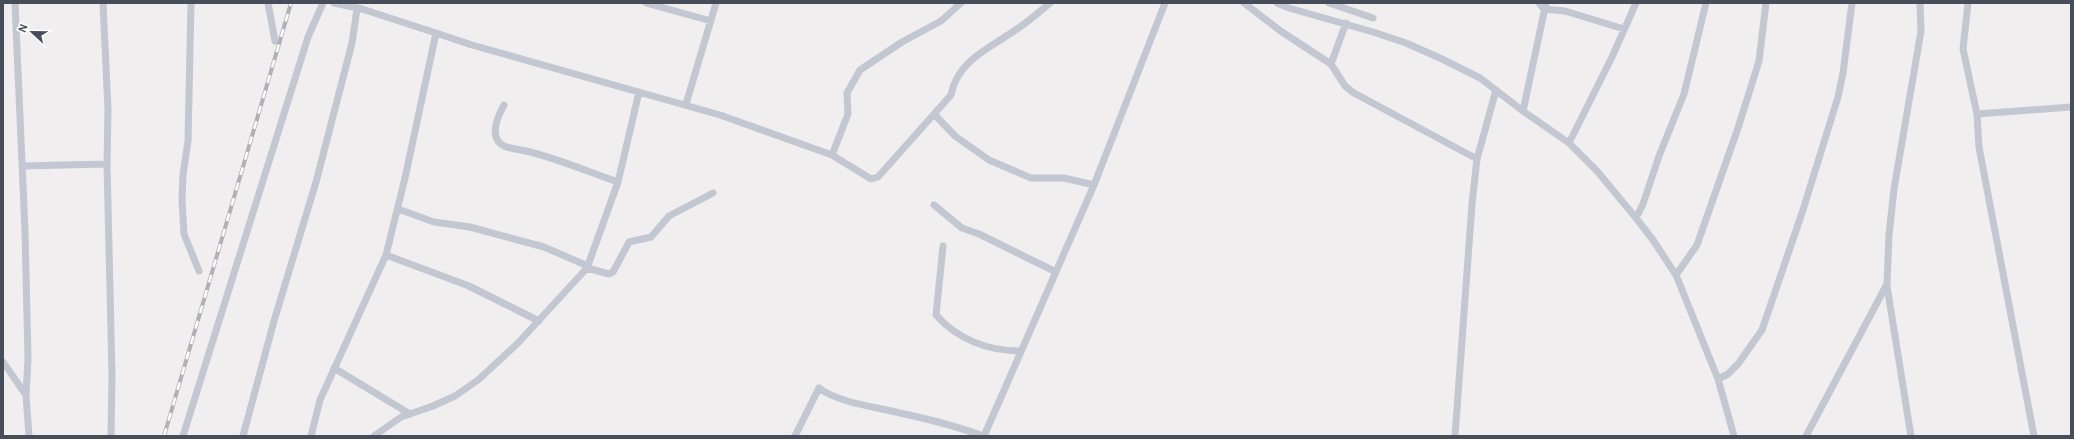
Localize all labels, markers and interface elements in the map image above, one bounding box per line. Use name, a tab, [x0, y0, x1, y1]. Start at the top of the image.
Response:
north arrow	[12, 12, 52, 52]
text: N	[15, 22, 31, 34]

